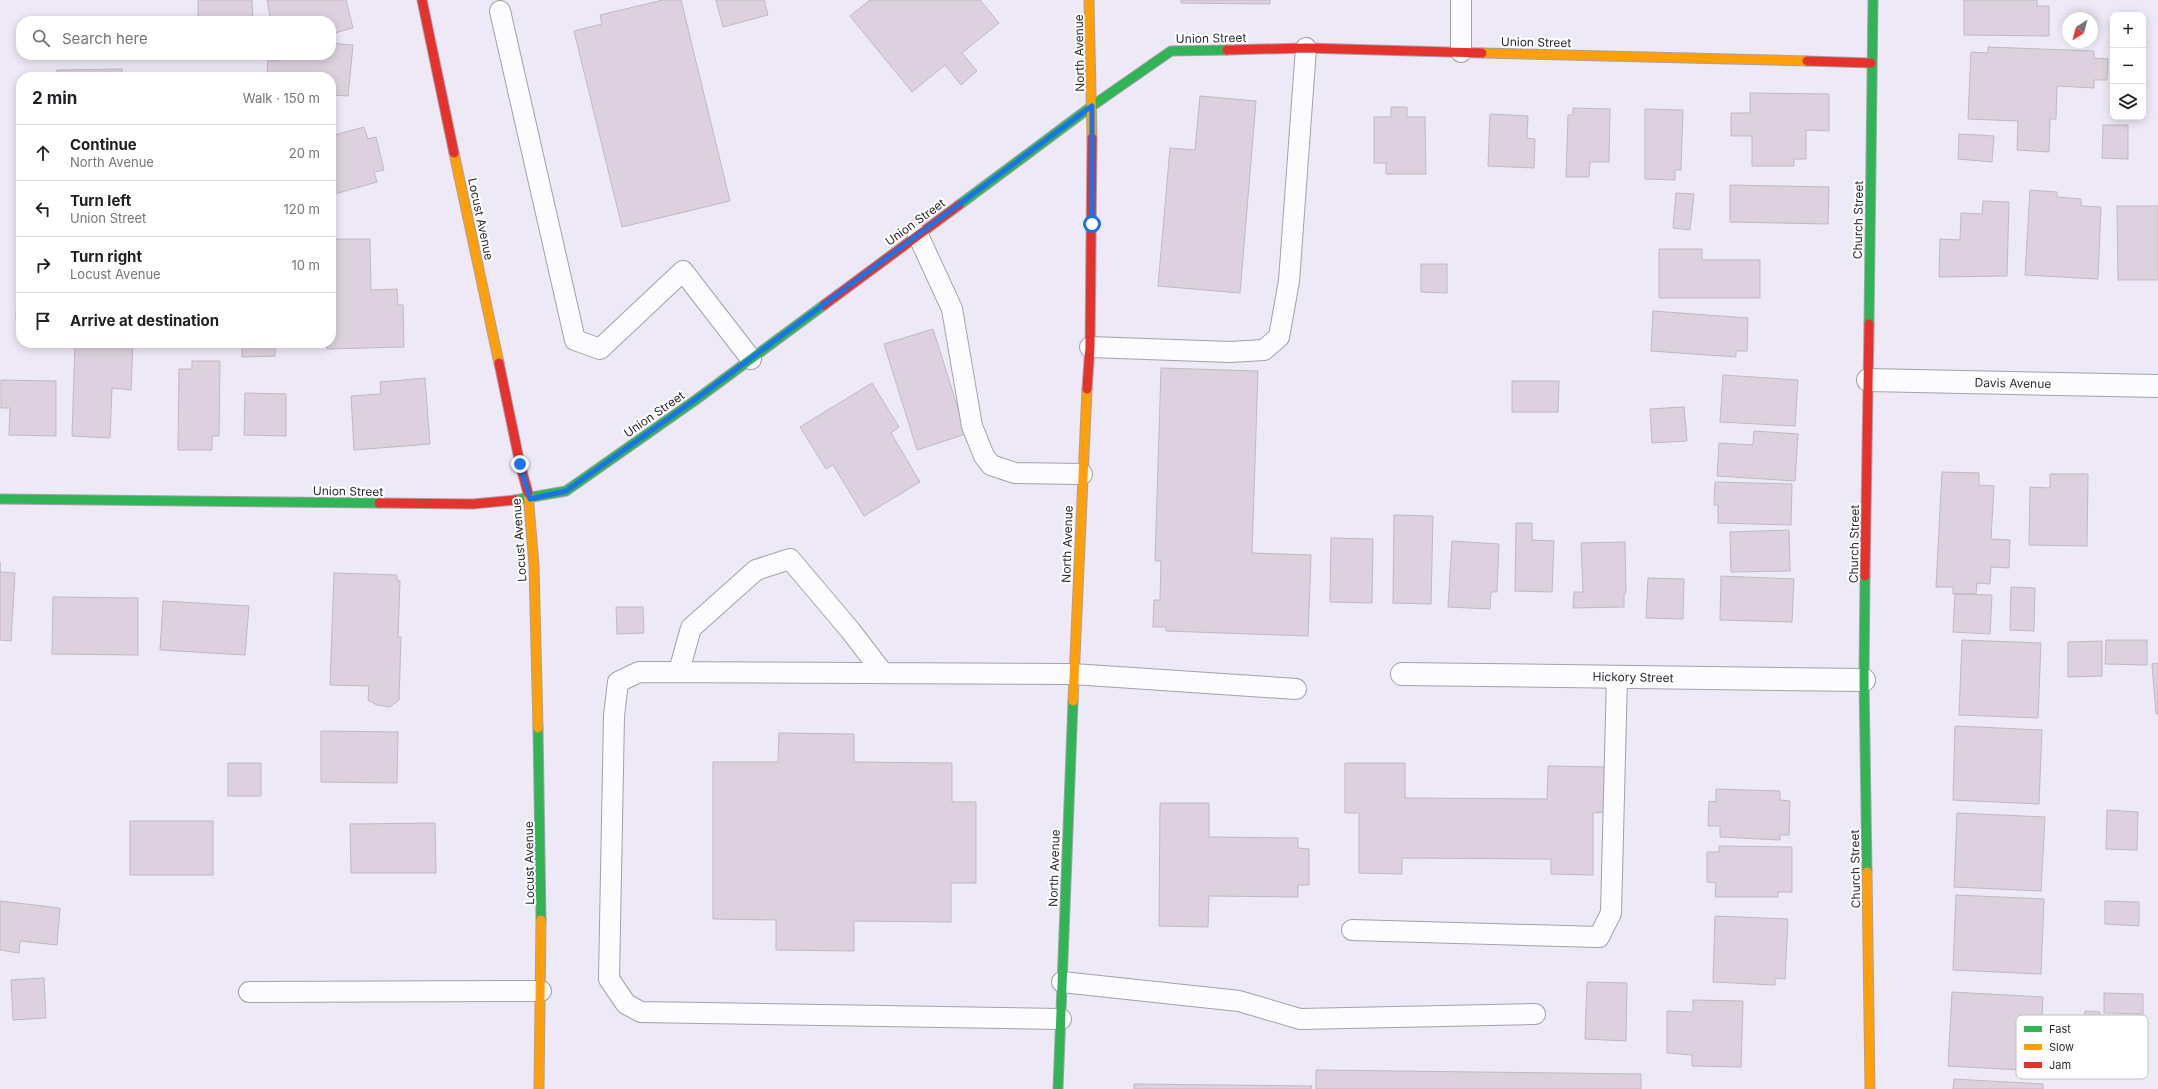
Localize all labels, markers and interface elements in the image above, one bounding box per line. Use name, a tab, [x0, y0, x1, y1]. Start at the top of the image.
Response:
north arrow	[2062, 12, 2098, 48]
map controls	[2110, 12, 2146, 120]
button: +	[2110, 12, 2146, 48]
street label: North Avenue	[1071, 14, 1087, 92]
search box	[16, 16, 336, 60]
icon: search	[30, 27, 52, 49]
text: Search here	[62, 29, 148, 48]
street label: Union Street	[1176, 30, 1246, 46]
street label: Union Street	[1501, 34, 1571, 50]
button: −	[2110, 48, 2146, 84]
button: layers	[2110, 84, 2146, 120]
text: 2 min	[32, 88, 77, 108]
text: Walk · 150 m	[243, 90, 320, 106]
text: Continue	[70, 135, 137, 154]
icon: ahead	[32, 142, 54, 164]
text: 20 m	[289, 145, 320, 161]
text: North Avenue	[70, 154, 154, 170]
street label: Locust Avenue	[465, 176, 497, 262]
street label: Church Street	[1850, 181, 1866, 259]
text: Turn left	[70, 191, 131, 210]
street label: Union Street	[882, 195, 948, 249]
icon: left	[32, 198, 54, 220]
text: 120 m	[284, 201, 320, 217]
text: Union Street	[70, 210, 146, 226]
route start	[1083, 215, 1101, 233]
text: Turn right	[70, 247, 142, 266]
icon: right	[32, 254, 54, 276]
text: 10 m	[291, 257, 320, 273]
text: Locust Avenue	[70, 266, 161, 282]
icon: arrive	[32, 310, 54, 332]
text: Arrive at destination	[70, 311, 219, 330]
street label: Davis Avenue	[1975, 375, 2051, 391]
street label: Union Street	[621, 388, 687, 440]
route end	[511, 455, 529, 473]
street label: Union Street	[313, 483, 383, 499]
street label: Locust Avenue	[509, 498, 529, 582]
street label: North Avenue	[1058, 505, 1076, 583]
street label: Church Street	[1846, 505, 1862, 583]
street label: Hickory Street	[1592, 669, 1674, 685]
street label: Locust Avenue	[521, 821, 537, 905]
street label: North Avenue	[1045, 829, 1063, 907]
street label: Church Street	[1847, 830, 1863, 908]
legend	[2016, 1015, 2148, 1079]
text: Fast	[2049, 1022, 2071, 1036]
text: Slow	[2049, 1040, 2074, 1054]
text: Jam	[2049, 1058, 2071, 1072]

